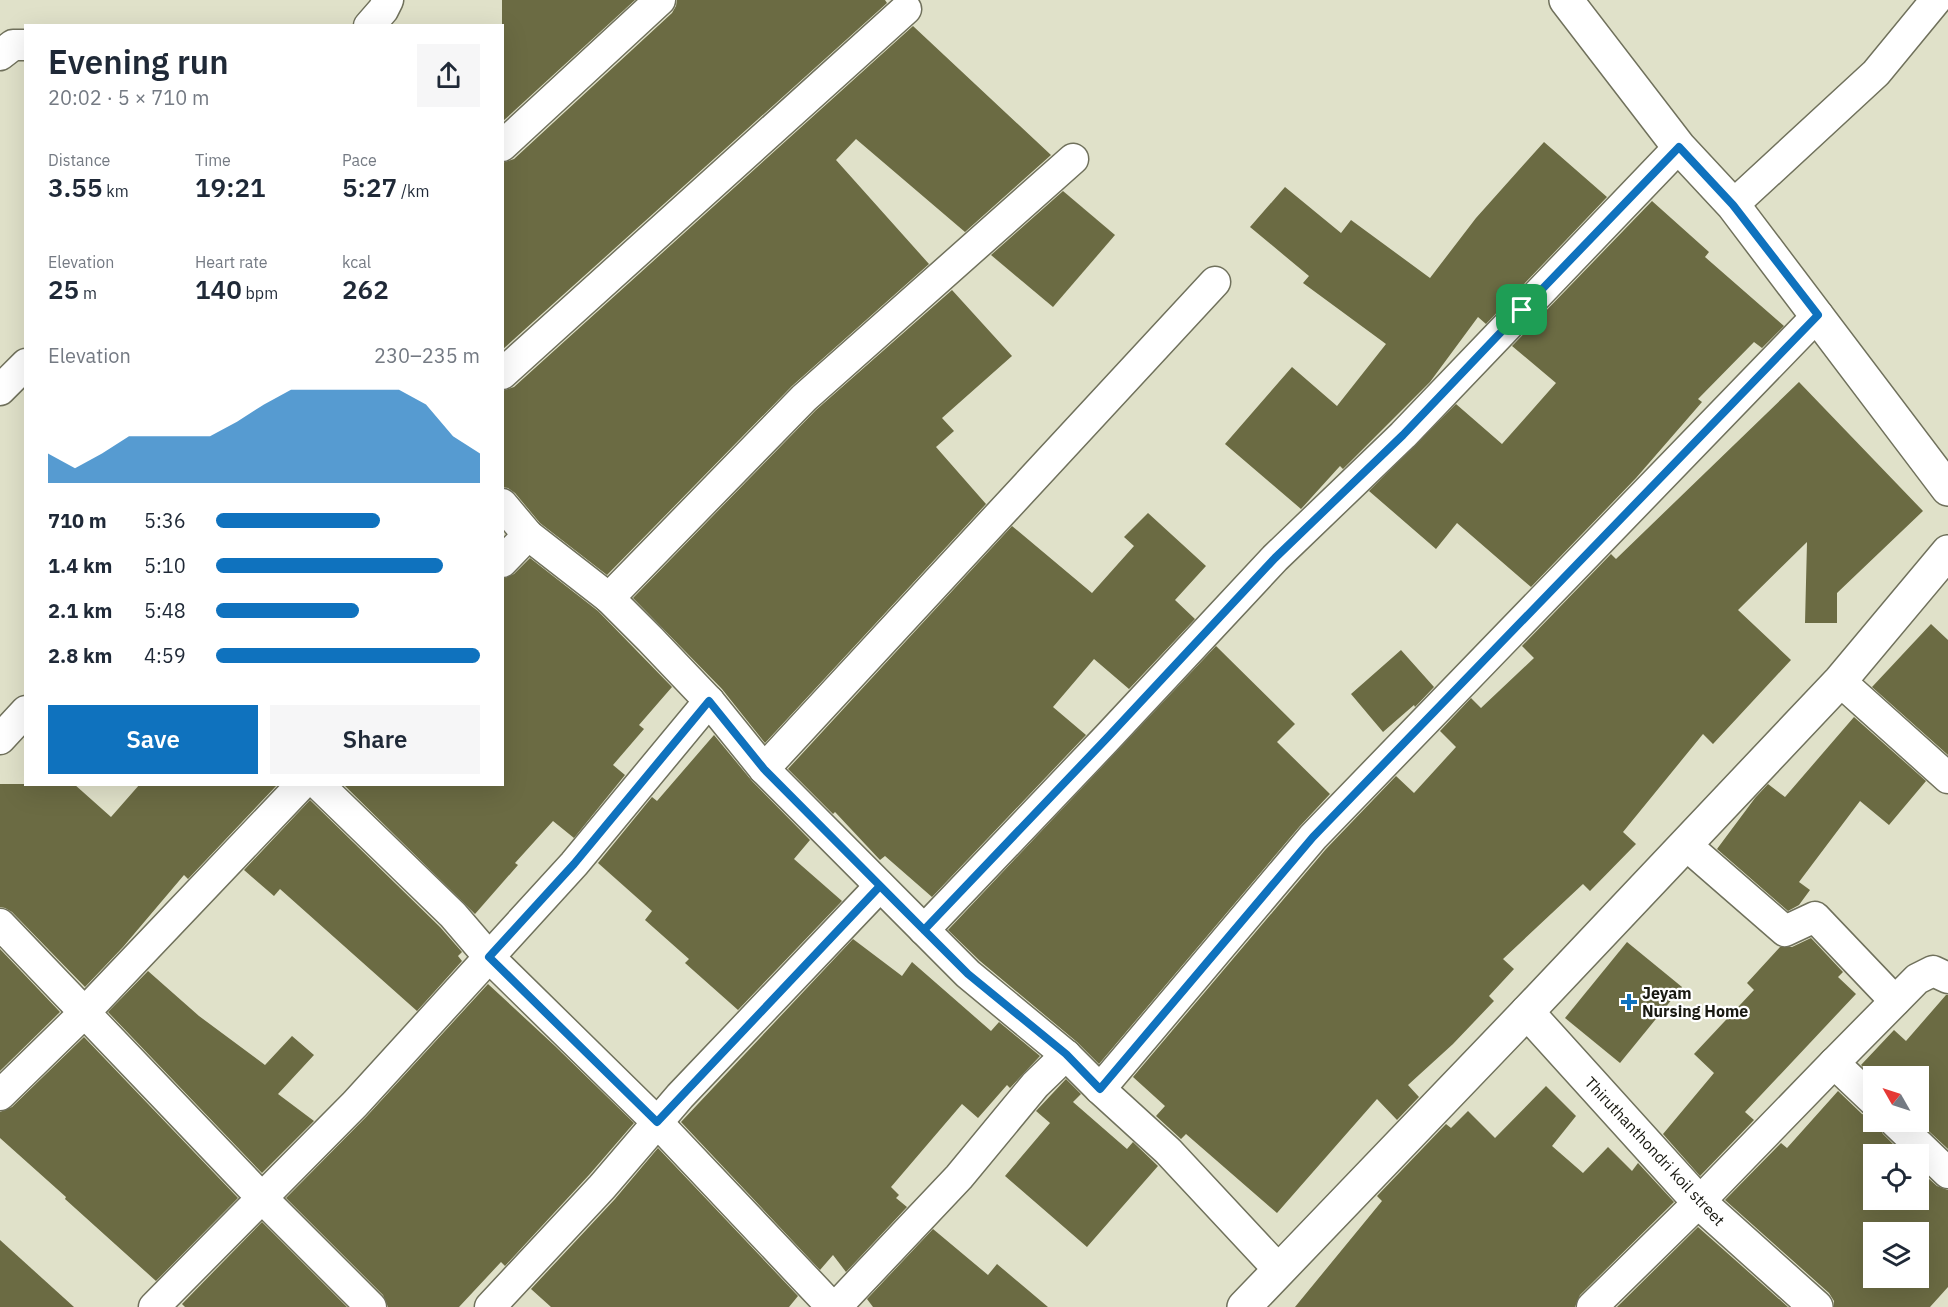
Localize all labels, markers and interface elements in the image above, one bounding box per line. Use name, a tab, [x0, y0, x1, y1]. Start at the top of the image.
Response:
text: Evening run	[48, 40, 229, 83]
button: share	[417, 44, 480, 107]
text: 20:02 · 5 × 710 m	[48, 84, 209, 111]
text: Distance	[48, 150, 110, 170]
text: Time	[195, 150, 231, 170]
text: Pace	[342, 150, 377, 170]
text: 3.55	[48, 170, 103, 204]
text: 19:21	[195, 170, 266, 204]
text: 5:27	[342, 170, 397, 204]
text: km	[103, 181, 129, 201]
text: /km	[397, 181, 429, 201]
text: Elevation	[48, 252, 114, 272]
text: Heart rate	[195, 252, 268, 272]
text: kcal	[342, 252, 371, 272]
text: 25	[48, 272, 79, 306]
text: 140	[195, 272, 242, 306]
text: 262	[342, 272, 389, 306]
text: m	[79, 283, 97, 303]
text: bpm	[242, 283, 278, 303]
pin	[1496, 284, 1547, 335]
icon: arrive	[1505, 293, 1538, 326]
text: Elevation	[48, 342, 131, 369]
text: 230–235 m	[374, 342, 480, 369]
text: 710 m	[48, 507, 107, 534]
text: 5:36	[144, 507, 186, 534]
text: 1.4 km	[48, 552, 112, 579]
text: 5:10	[144, 552, 186, 579]
text: 2.1 km	[48, 597, 112, 624]
text: 5:48	[144, 597, 186, 624]
text: 2.8 km	[48, 642, 112, 669]
text: 4:59	[144, 642, 186, 669]
button: Save	[48, 705, 258, 774]
button: Share	[270, 705, 480, 774]
place label: Jeyam Nursing Home	[1642, 983, 1748, 1021]
marker: Jeyam Nursing Home	[1620, 993, 1638, 1011]
north arrow	[1863, 1066, 1929, 1132]
map controls	[1863, 1066, 1929, 1288]
street label: Thiruthanthondri koil street	[1581, 1072, 1729, 1230]
button: locate	[1863, 1144, 1929, 1210]
button: layers	[1863, 1222, 1929, 1288]

